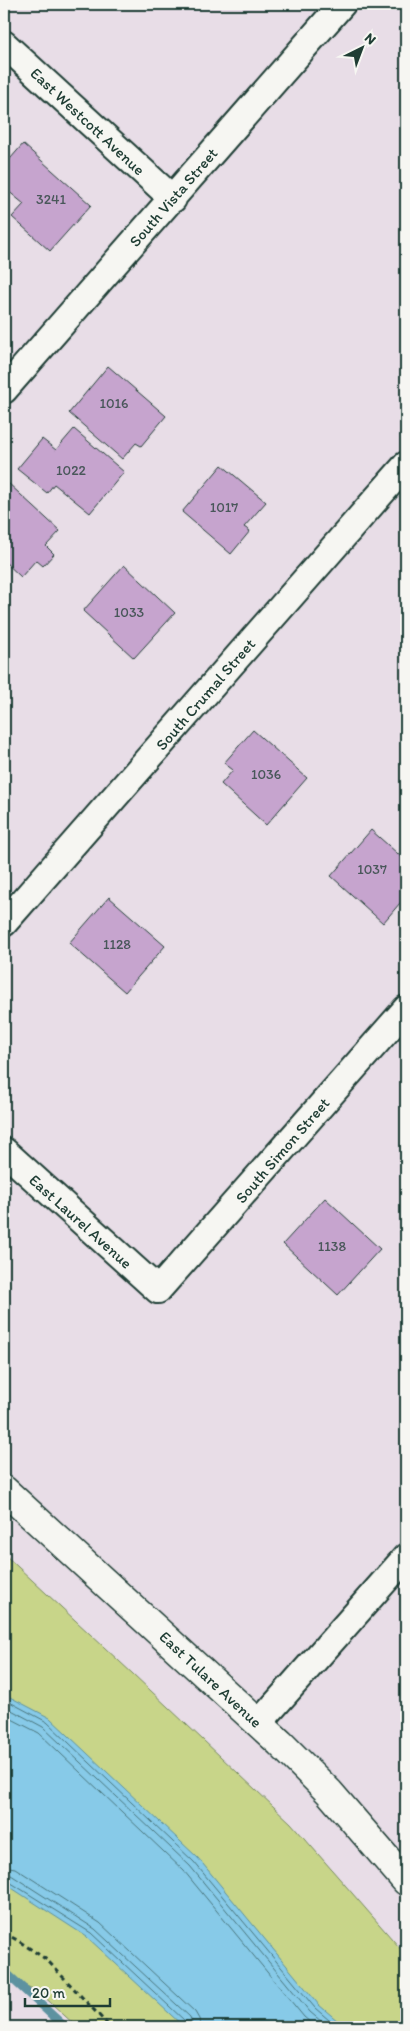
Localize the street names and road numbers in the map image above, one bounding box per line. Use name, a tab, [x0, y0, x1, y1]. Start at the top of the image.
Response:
street label: East Westcott Avenue	[26, 63, 149, 179]
street label: South Vista Street	[125, 144, 222, 251]
street label: South Crumal Street	[152, 635, 259, 754]
street label: South Simon Street	[231, 1094, 333, 1207]
street label: East Laurel Avenue	[25, 1170, 136, 1272]
street label: East Tulare Avenue	[156, 1627, 266, 1732]

